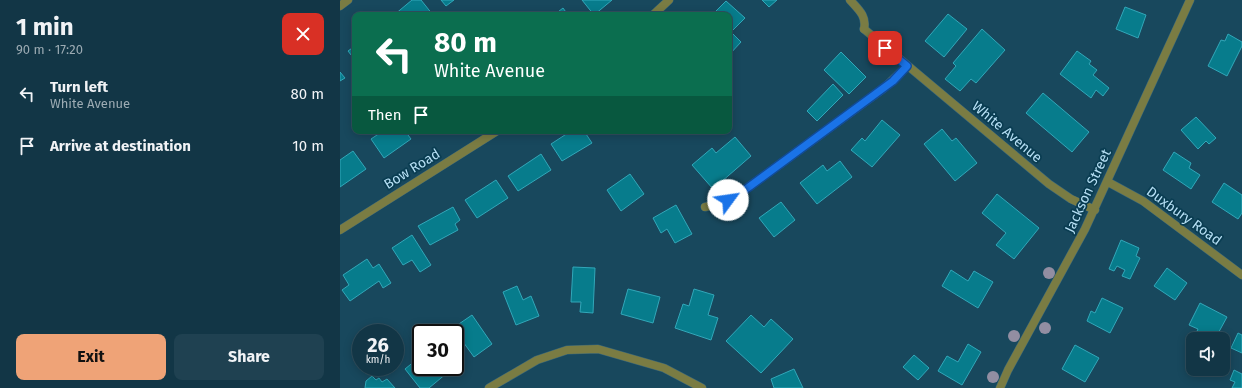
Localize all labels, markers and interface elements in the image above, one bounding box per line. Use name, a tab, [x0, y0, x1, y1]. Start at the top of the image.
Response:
text: 1 min	[16, 13, 74, 41]
button: close	[282, 13, 324, 55]
text: 80 m	[434, 26, 497, 59]
icon: left	[368, 28, 420, 80]
pin	[868, 31, 902, 65]
icon: arrive	[874, 37, 896, 59]
text: 90 m · 17:20	[16, 42, 83, 57]
text: White Avenue	[434, 60, 545, 82]
text: Turn left	[50, 78, 108, 96]
icon: left	[16, 83, 38, 105]
text: 80 m	[291, 85, 324, 103]
text: White Avenue	[50, 96, 130, 111]
street label: White Avenue	[968, 98, 1046, 166]
icon: arrive	[410, 104, 432, 126]
text: Then	[368, 106, 402, 124]
icon: arrive	[16, 135, 38, 157]
text: Arrive at destination	[50, 137, 191, 155]
text: 10 m	[292, 137, 324, 155]
street label: Bow Road	[381, 145, 443, 193]
street label: Jackson Street	[1061, 146, 1115, 236]
position arrow	[707, 179, 749, 221]
street label: Duxbury Road	[1143, 183, 1225, 249]
speed limit sign: 30	[412, 324, 464, 376]
map controls	[1186, 332, 1230, 376]
button: sound	[1186, 332, 1230, 376]
text: 26	[367, 333, 389, 357]
button: Exit	[16, 334, 166, 380]
button: Share	[174, 334, 324, 380]
text: km/h	[366, 354, 390, 366]

